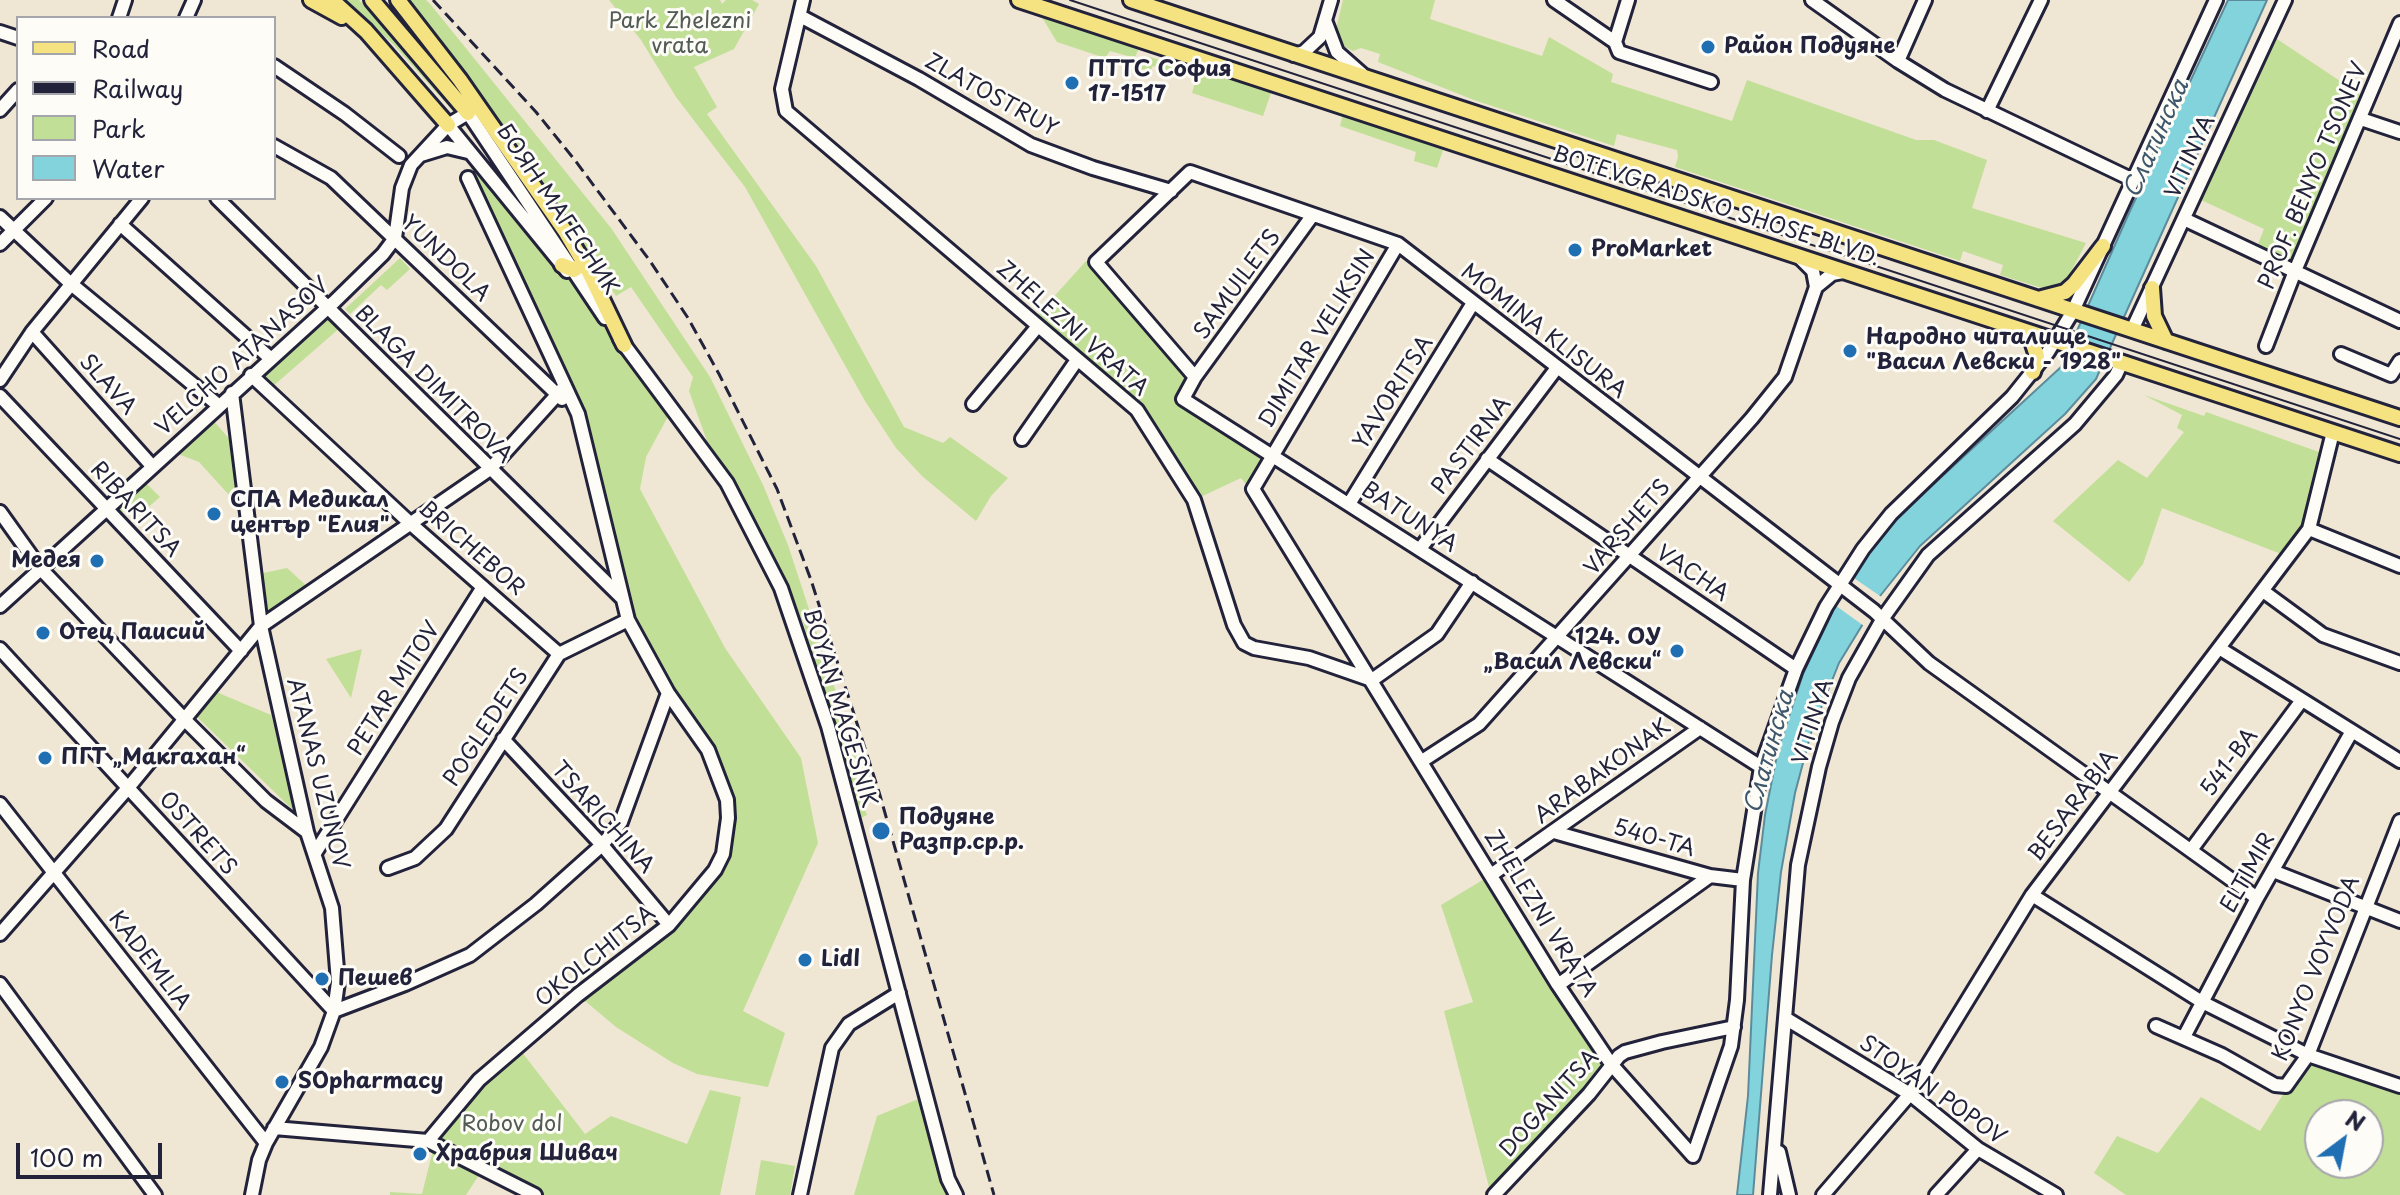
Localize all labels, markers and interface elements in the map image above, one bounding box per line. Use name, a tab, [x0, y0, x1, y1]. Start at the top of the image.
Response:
park label: Park Zhelezni vrata	[609, 9, 751, 60]
legend	[16, 16, 276, 200]
text: Road	[92, 30, 150, 66]
place label: Район Подуяне	[1724, 34, 1896, 60]
marker: Район Подуяне	[1699, 38, 1717, 56]
street label: ZLATOSTRUY	[920, 49, 1062, 143]
place label: ПТТС София 17-1517	[1088, 57, 1232, 108]
street label: PROF. BENYO TSONEV	[2254, 58, 2374, 294]
text: Railway	[92, 70, 183, 106]
marker: ПТТС София 17-1517	[1063, 74, 1081, 92]
water label: Слатинска	[2118, 75, 2196, 203]
text: Park	[92, 110, 146, 146]
street label: VITINYA	[2160, 111, 2222, 203]
street label: БОЯН МАГЕСНИК	[490, 120, 624, 300]
street label: BOTEVGRADSKO SHOSE BLVD.	[1549, 142, 1883, 272]
text: Water	[92, 150, 164, 186]
street label: YUNDOLA	[395, 210, 495, 308]
street label: SAMUILETS	[1189, 225, 1287, 345]
place label: ProMarket	[1591, 237, 1712, 263]
marker: ProMarket	[1566, 241, 1584, 259]
street label: DIMITAR VELIKSIN	[1254, 245, 1382, 433]
street label: ZHELEZNI VRATA	[991, 256, 1153, 402]
street label: MOMINA KLISURA	[1455, 259, 1631, 405]
street label: VELCHO ATANASOV	[151, 272, 335, 442]
street label: BLAGA DIMITROVA	[349, 301, 517, 469]
place label: Народно читалище "Васил Левски - 1928"	[1866, 325, 2121, 376]
street label: YAVORITSA	[1349, 331, 1439, 455]
marker: Народно читалище "Васил Левски - 1928"	[1841, 342, 1859, 360]
street label: SLAVA	[73, 349, 141, 421]
street label: PASTIRNA	[1427, 392, 1517, 500]
street label: RIBARITSA	[84, 457, 186, 563]
street label: VARSHETS	[1579, 475, 1677, 581]
street label: BATUNYA	[1356, 477, 1462, 559]
place label: СПА Медикaл център "Елия"	[230, 488, 390, 540]
street label: BRICHEBOR	[412, 496, 530, 602]
marker: СПА Медикaл център "Елия"	[205, 505, 223, 523]
street label: VACHA	[1651, 540, 1733, 608]
place label: Медея	[11, 548, 81, 574]
marker: Медея	[88, 552, 106, 570]
street label: BOYAN MAGESNIK	[796, 605, 882, 811]
street label: PETAR MITOV	[343, 617, 447, 761]
place label: Отец Паисий	[59, 620, 205, 646]
marker: Отец Паисий	[34, 624, 52, 642]
place label: 124. ОУ „Васил Левски“	[1484, 625, 1661, 676]
marker: 124. ОУ „Васил Левски“	[1668, 642, 1686, 660]
street label: POGLEDETS	[439, 664, 535, 792]
street label: ATANAS UZUNOV	[280, 675, 354, 873]
street label: VITINYA	[1788, 676, 1840, 768]
water label: Слатинска	[1739, 687, 1801, 817]
street label: ARABAKONAK	[1530, 714, 1676, 830]
street label: 541-ВА	[2196, 724, 2264, 802]
place label: ПГТ „Макгахан“	[61, 745, 245, 771]
street label: BESARABIA	[2024, 745, 2124, 867]
marker: ПГТ „Макгахан“	[36, 749, 54, 767]
street label: TSARICHINA	[545, 757, 659, 879]
street label: OSTRETS	[153, 787, 241, 881]
place label: Подуяне Разпр.ср.р.	[899, 805, 1024, 856]
street label: 540-ТА	[1610, 815, 1698, 863]
marker: Подуяне Разпр.ср.р.	[870, 820, 892, 842]
street label: ZHELEZNI VRATA	[1478, 826, 1602, 1002]
street label: ELTIMIR	[2216, 828, 2282, 918]
street label: KONYO VOYVODA	[2268, 873, 2366, 1065]
street label: OKOLCHITSA	[531, 901, 661, 1013]
street label: KADEMLIA	[102, 906, 196, 1016]
place label: Lidl	[821, 947, 860, 973]
marker: Lidl	[796, 951, 814, 969]
place label: Пешев	[338, 966, 413, 992]
marker: Пешев	[313, 970, 331, 988]
street label: STOYAN POPOV	[1854, 1031, 2010, 1151]
street label: DOGANITSA	[1495, 1045, 1605, 1163]
place label: SOpharmacy	[298, 1069, 443, 1095]
marker: SOpharmacy	[273, 1073, 291, 1091]
north arrow	[2304, 1099, 2384, 1179]
text: N	[2340, 1101, 2372, 1139]
park label: Robov dol	[461, 1112, 563, 1138]
scale bar	[20, 1127, 166, 1177]
text: 100 m	[30, 1139, 103, 1175]
place label: Храбрия Шивач	[436, 1141, 618, 1167]
marker: Храбрия Шивач	[411, 1145, 429, 1163]

